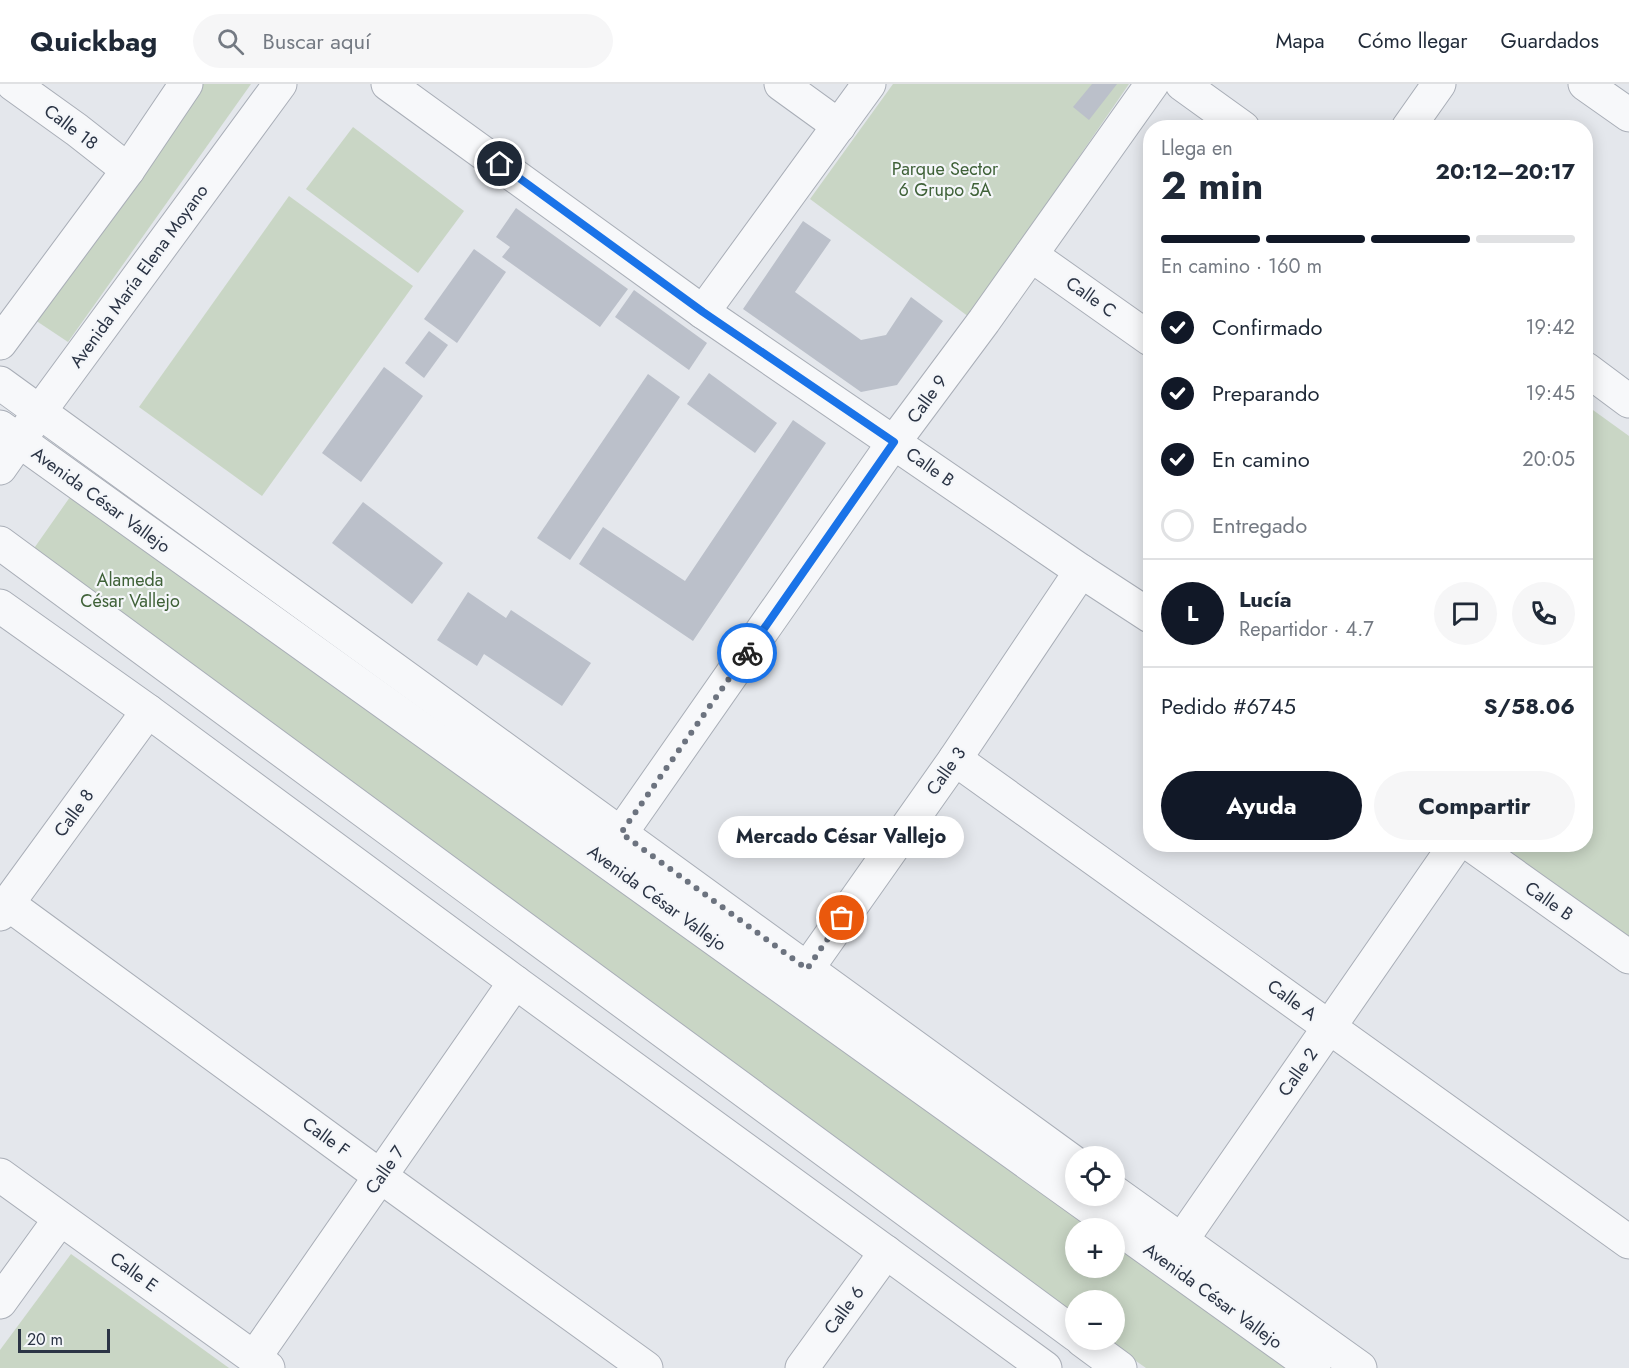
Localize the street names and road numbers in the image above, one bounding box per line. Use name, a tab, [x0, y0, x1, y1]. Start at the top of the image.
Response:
street label: Calle 18	[38, 98, 104, 156]
street label: Avenida María Elena Moyano	[63, 179, 215, 373]
street label: Calle C	[1060, 270, 1122, 324]
street label: Calle 9	[901, 369, 953, 429]
street label: Avenida César Vallejo	[26, 441, 176, 559]
street label: Calle B	[900, 441, 960, 493]
street label: Calle 3	[920, 741, 972, 800]
street label: Calle 8	[48, 784, 100, 842]
street label: Avenida César Vallejo	[582, 839, 732, 957]
street label: Calle B	[1519, 875, 1579, 927]
street label: Calle A	[1262, 973, 1322, 1027]
street label: Calle 2	[1272, 1042, 1324, 1102]
street label: Calle F	[297, 1111, 355, 1163]
street label: Calle 7	[359, 1140, 411, 1199]
street label: Avenida César Vallejo	[1138, 1237, 1288, 1355]
street label: Calle E	[105, 1246, 163, 1298]
street label: Calle 6	[818, 1280, 870, 1340]

